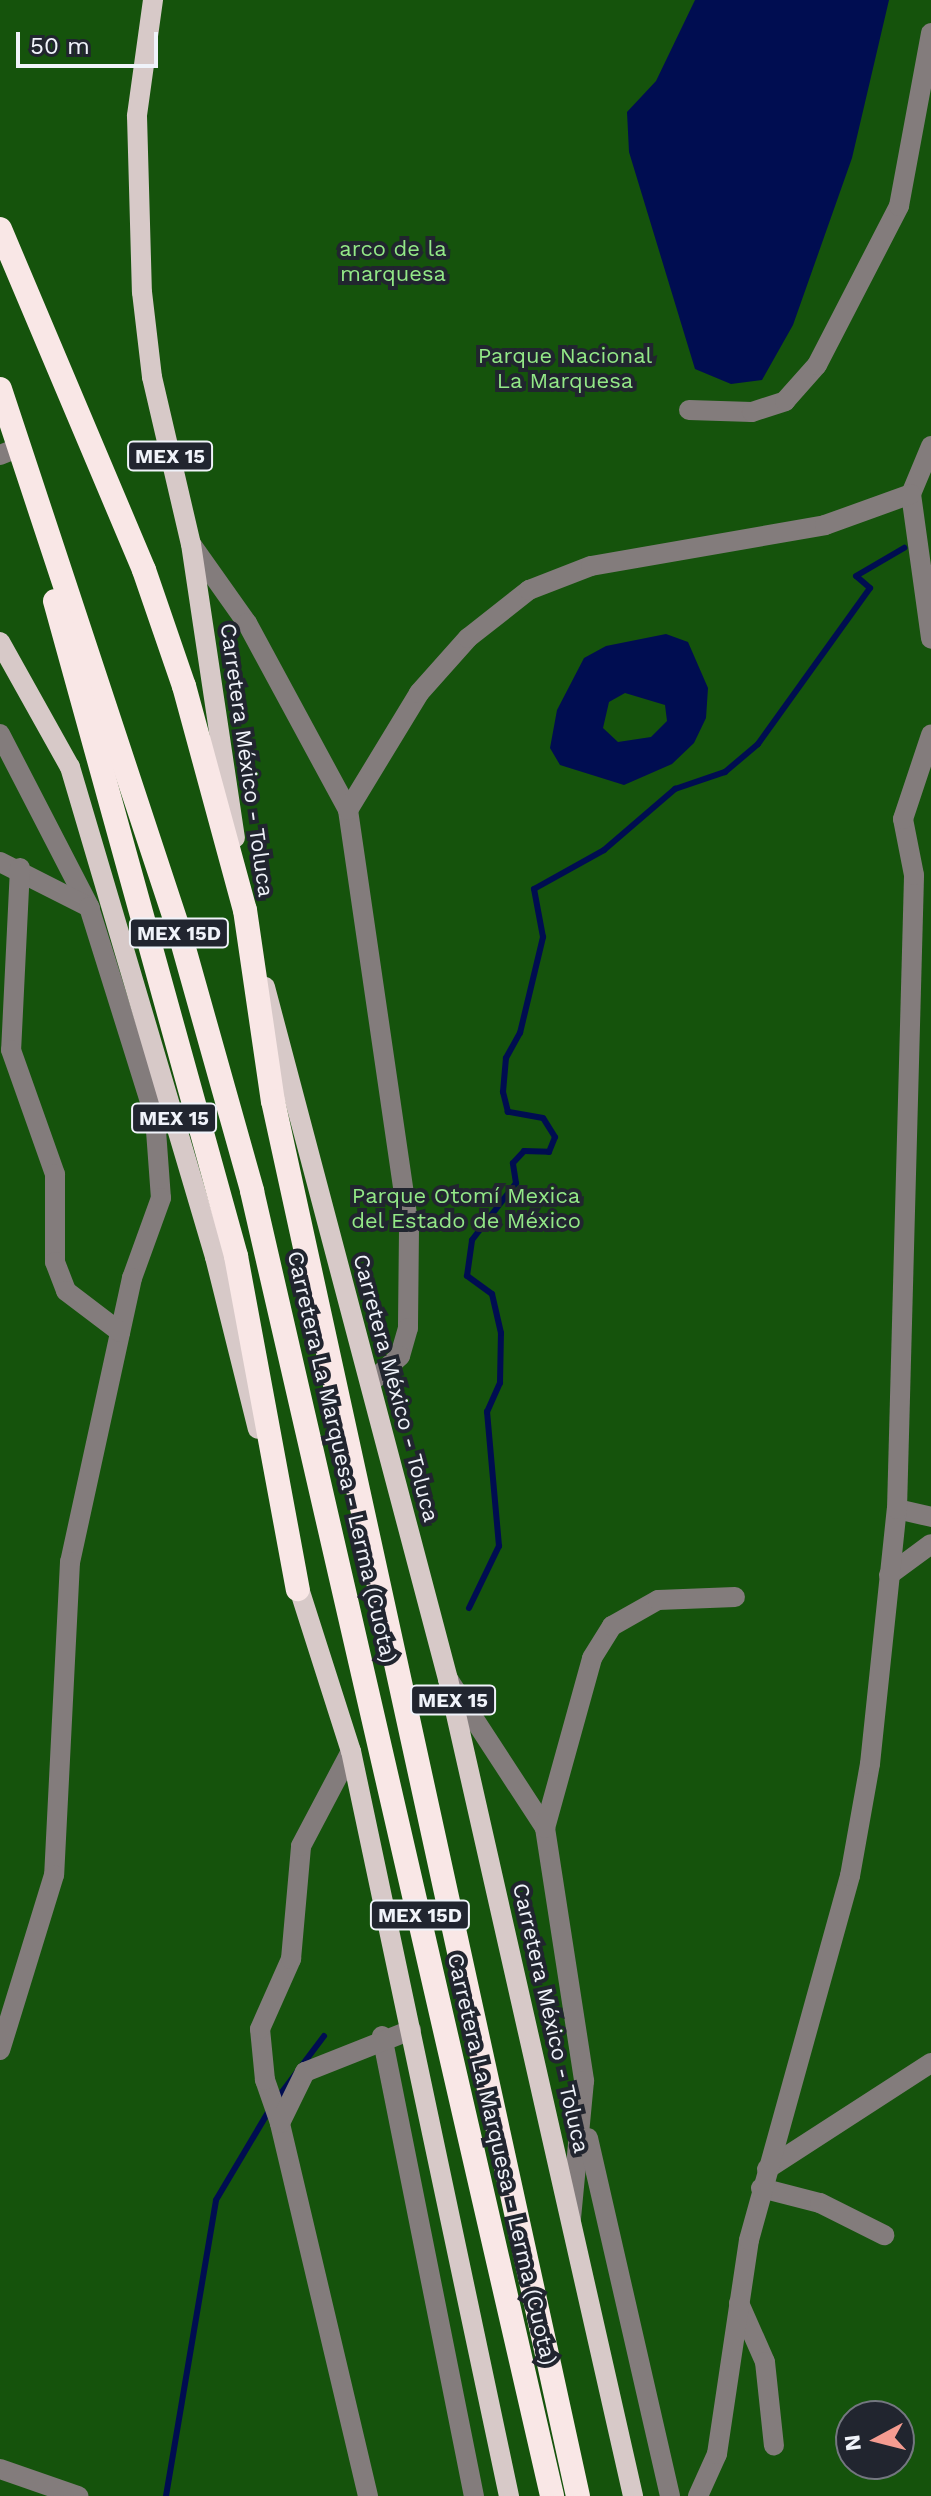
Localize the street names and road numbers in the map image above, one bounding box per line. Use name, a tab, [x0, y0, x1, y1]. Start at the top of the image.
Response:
road number: MEX 15	[126, 440, 214, 472]
street label: Carretera México - Toluca	[215, 621, 279, 899]
road number: MEX 15D	[127, 917, 231, 949]
road number: MEX 15	[130, 1102, 218, 1134]
street label: Carretera La Marquesa - Lerma (Cuota)	[281, 1248, 403, 1666]
street label: Carretera México - Toluca	[347, 1251, 445, 1525]
road number: MEX 15	[409, 1684, 497, 1716]
street label: Carretera México - Toluca	[507, 1880, 595, 2156]
road number: MEX 15D	[368, 1899, 472, 1931]
street label: Carretera La Marquesa - Lerma (Cuota)	[441, 1950, 563, 2368]

